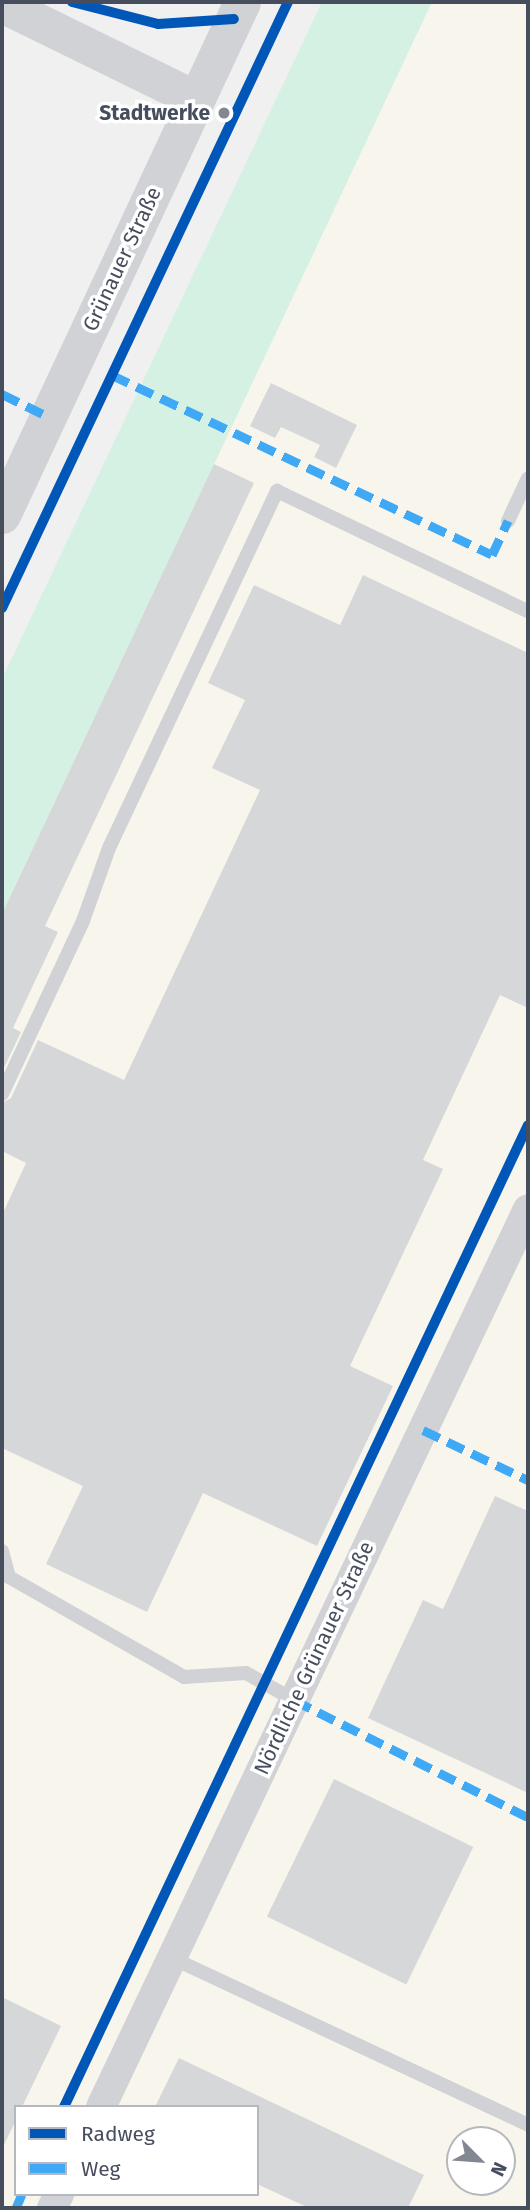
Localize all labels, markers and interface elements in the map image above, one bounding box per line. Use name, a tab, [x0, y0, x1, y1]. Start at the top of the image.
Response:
place label: Stadtwerke	[99, 100, 210, 126]
marker: Stadtwerke	[216, 105, 232, 121]
street label: Grünauer Straße	[78, 183, 166, 335]
street label: Nördliche Grünauer Straße	[249, 1537, 379, 1779]
legend	[14, 2105, 259, 2196]
text: Radweg	[81, 2121, 155, 2147]
north arrow	[446, 2126, 516, 2196]
text: Weg	[81, 2156, 121, 2182]
text: N	[486, 2159, 512, 2180]

